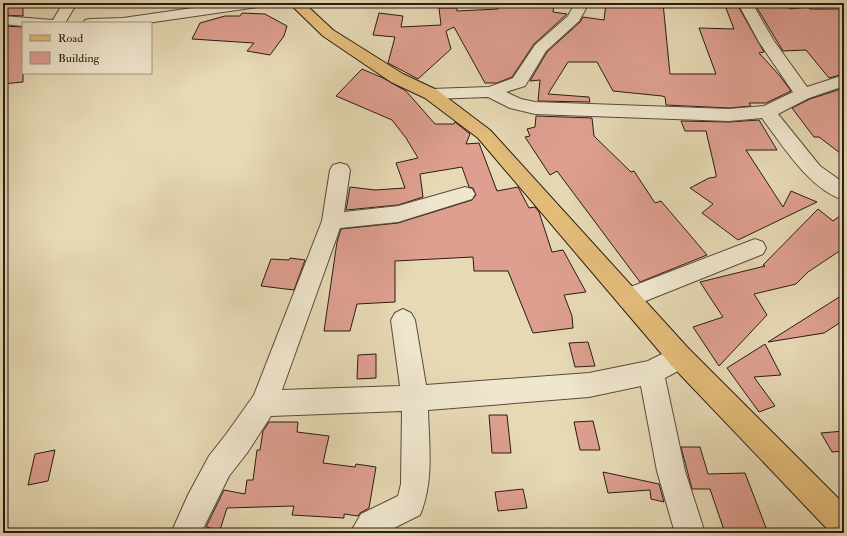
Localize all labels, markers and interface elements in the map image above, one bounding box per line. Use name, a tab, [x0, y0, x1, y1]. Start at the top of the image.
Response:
legend	[22, 22, 152, 74]
text: Road	[58, 31, 83, 46]
text: Building	[58, 51, 101, 66]

